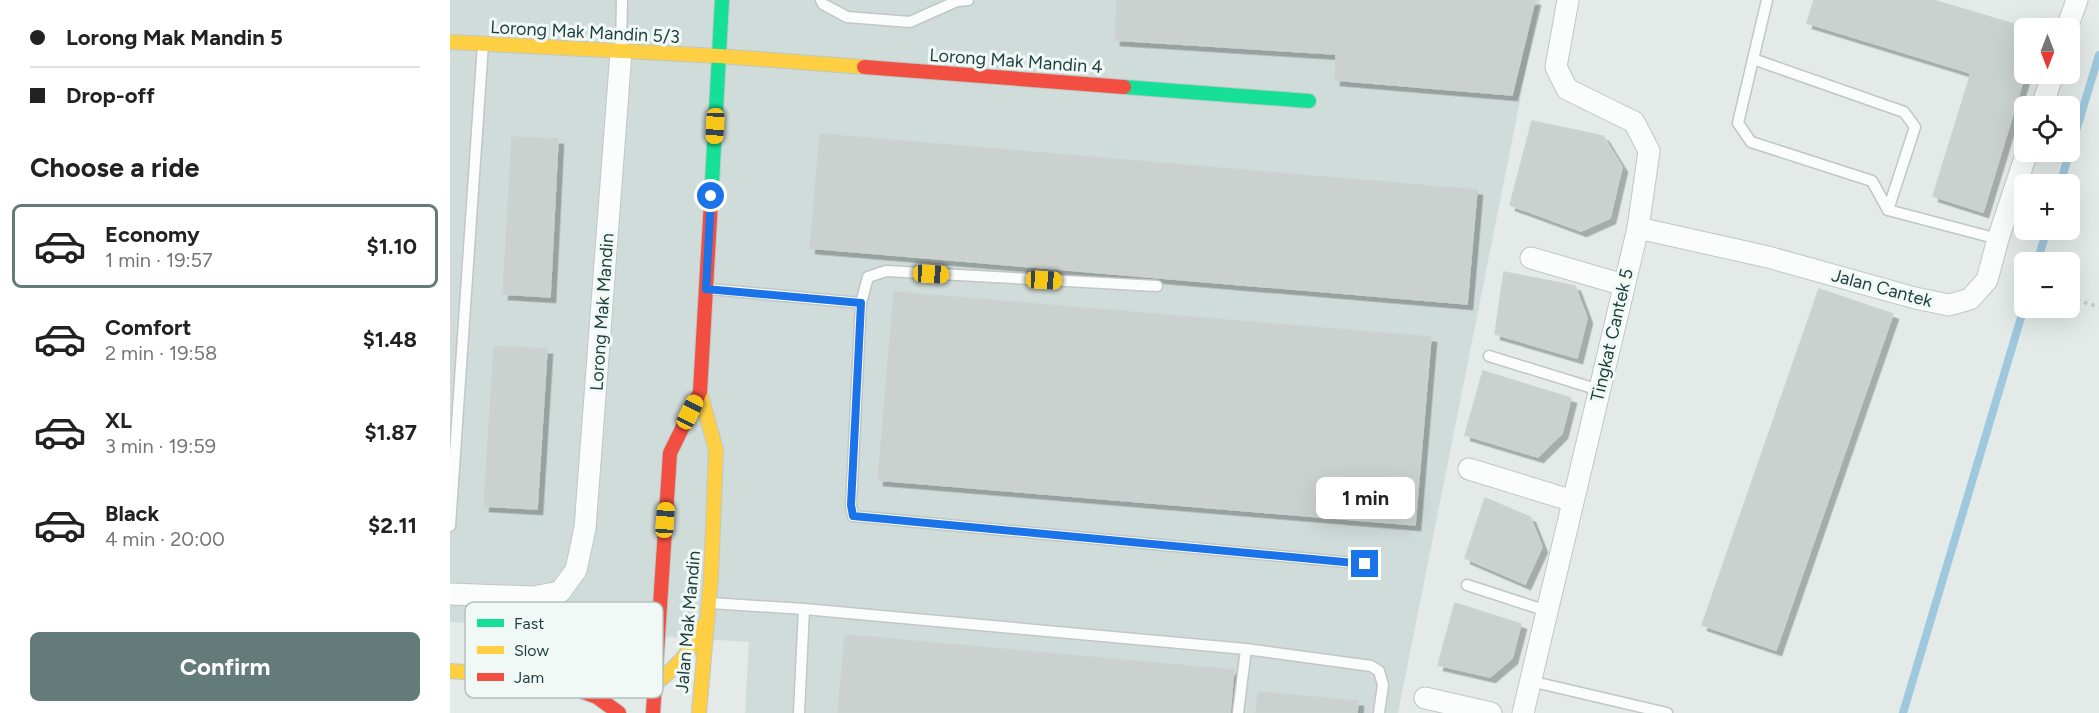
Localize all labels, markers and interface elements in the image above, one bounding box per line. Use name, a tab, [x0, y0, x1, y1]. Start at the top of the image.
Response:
street label: Lorong Mak Mandin 5/3	[490, 16, 680, 48]
north arrow	[2014, 18, 2080, 84]
map controls	[2014, 18, 2080, 318]
text: Lorong Mak Mandin 5	[66, 24, 283, 51]
street label: Lorong Mak Mandin 4	[929, 44, 1103, 78]
text: Drop-off	[66, 82, 155, 109]
button: locate	[2014, 96, 2080, 162]
car	[705, 108, 725, 144]
text: Choose a ride	[30, 151, 199, 184]
button: +	[2014, 174, 2080, 240]
route start	[697, 182, 724, 209]
icon: car	[33, 219, 87, 273]
text: Economy	[105, 221, 200, 248]
street label: Lorong Mak Mandin	[586, 232, 618, 392]
text: $1.10	[367, 233, 417, 260]
text: 1 min · 19:57	[105, 248, 213, 272]
button: −	[2014, 252, 2080, 318]
car	[913, 264, 949, 284]
street label: Jalan Cantek	[1829, 264, 1935, 312]
street label: Tingkat Cantek 5	[1586, 266, 1638, 404]
car	[1026, 270, 1062, 290]
icon: car	[33, 312, 87, 366]
text: Comfort	[105, 314, 191, 341]
text: $1.48	[363, 326, 417, 353]
text: 2 min · 19:58	[105, 341, 217, 365]
car	[674, 392, 706, 432]
icon: car	[33, 405, 87, 459]
text: XL	[105, 407, 132, 434]
text: $1.87	[364, 419, 417, 446]
text: 3 min · 19:59	[105, 434, 216, 458]
callout: 1 min	[1316, 477, 1414, 519]
text: 1 min	[1342, 486, 1389, 510]
icon: car	[33, 498, 87, 552]
text: Black	[105, 500, 159, 527]
car	[655, 501, 675, 539]
text: $2.11	[368, 512, 417, 539]
text: 4 min · 20:00	[105, 527, 225, 551]
street label: Jalan Mak Mandin	[671, 550, 705, 694]
route end	[1351, 550, 1378, 577]
legend	[465, 602, 663, 698]
text: Fast	[514, 614, 544, 633]
button: Confirm	[30, 632, 420, 701]
text: Slow	[514, 641, 549, 660]
text: Jam	[514, 668, 544, 687]

